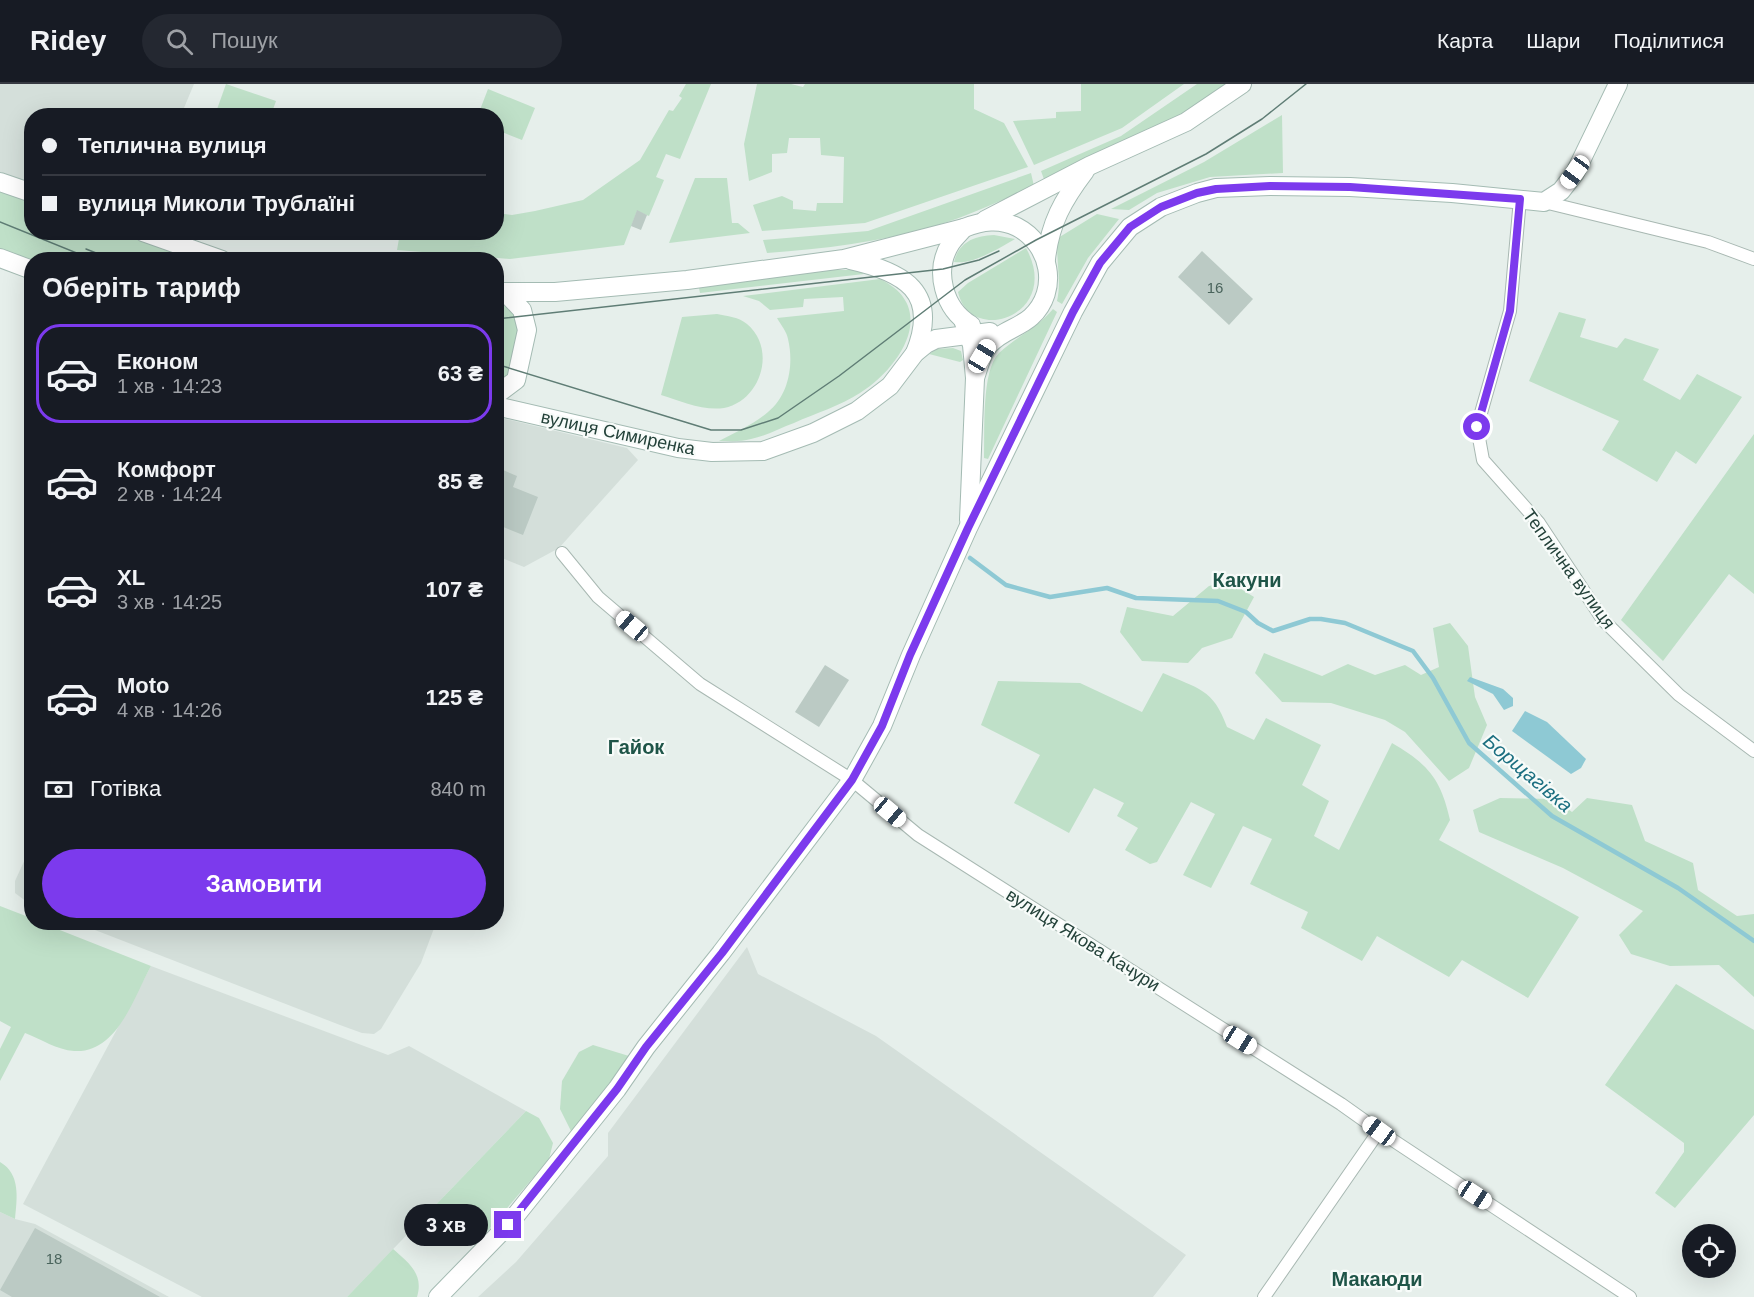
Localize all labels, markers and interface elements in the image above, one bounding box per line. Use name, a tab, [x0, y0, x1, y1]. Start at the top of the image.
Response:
search box	[142, 14, 562, 68]
text: Ridey	[30, 25, 106, 56]
icon: search	[163, 25, 196, 58]
text: Пошук	[211, 28, 278, 53]
text: Карта	[1437, 29, 1493, 52]
text: Шари	[1526, 29, 1581, 52]
text: Поділитися	[1614, 29, 1724, 52]
text: Теплична вулиця	[78, 133, 267, 158]
car	[1557, 152, 1593, 192]
text: вулиця Миколи Трублаїні	[78, 191, 355, 216]
text: Оберіть тариф	[42, 273, 241, 303]
house number: 16	[1207, 279, 1223, 296]
car	[965, 336, 999, 376]
icon: car	[45, 347, 99, 401]
text: Економ	[117, 349, 199, 374]
text: 63 ₴	[438, 361, 483, 386]
text: 1 хв · 14:23	[117, 375, 222, 397]
street label: вулиця Симиренка	[539, 407, 698, 459]
route start	[1463, 413, 1490, 440]
icon: car	[45, 455, 99, 509]
text: Комфорт	[117, 457, 216, 482]
text: 85 ₴	[438, 469, 483, 494]
text: 2 хв · 14:24	[117, 483, 222, 505]
street label: Теплична вулиця	[1519, 505, 1619, 633]
icon: car	[45, 563, 99, 617]
text: XL	[117, 565, 145, 590]
district label: Какуни	[1212, 569, 1282, 591]
text: 107 ₴	[426, 577, 483, 602]
text: 3 хв · 14:25	[117, 591, 222, 613]
car	[612, 608, 652, 644]
icon: car	[45, 671, 99, 725]
text: Moto	[117, 673, 170, 698]
text: 125 ₴	[426, 685, 483, 710]
text: 4 хв · 14:26	[117, 699, 222, 721]
water label: Борщагівка	[1479, 730, 1577, 816]
district label: Гайок	[608, 736, 665, 758]
icon: cash	[42, 773, 75, 806]
text: Готівка	[90, 776, 161, 801]
text: 840 m	[430, 778, 486, 800]
car	[870, 794, 910, 830]
button: Замовити	[42, 849, 486, 918]
street label: вулиця Якова Качури	[1003, 885, 1163, 995]
car	[1220, 1023, 1260, 1057]
car	[1359, 1113, 1399, 1149]
car	[1455, 1178, 1495, 1212]
callout: 3 хв	[403, 1204, 487, 1246]
route end	[494, 1211, 521, 1238]
text: 3 хв	[426, 1214, 466, 1236]
map controls	[1682, 1224, 1736, 1278]
button: locate	[1682, 1224, 1736, 1278]
house number: 18	[46, 1250, 62, 1267]
district label: Макаюди	[1332, 1268, 1422, 1290]

